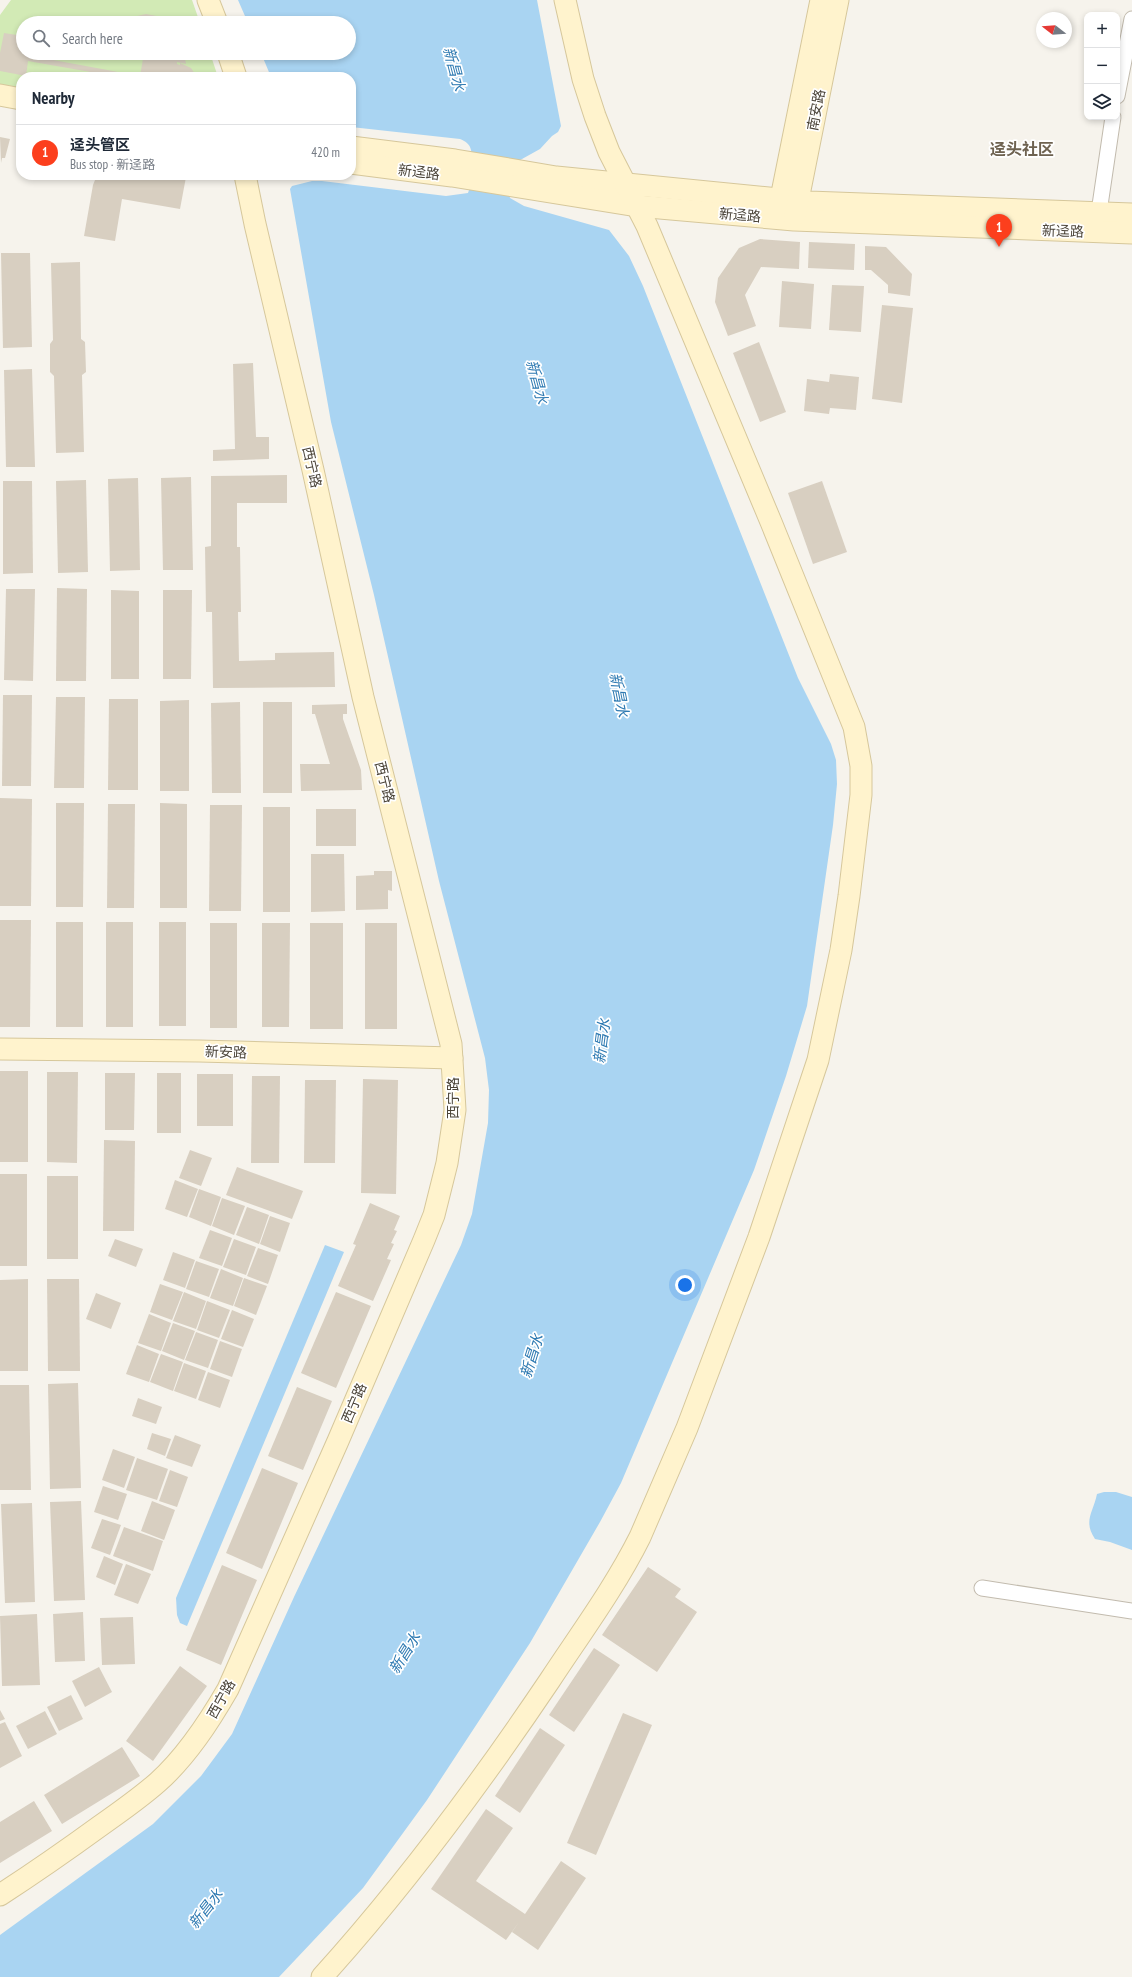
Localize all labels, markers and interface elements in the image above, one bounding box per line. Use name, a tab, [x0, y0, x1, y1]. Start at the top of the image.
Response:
north arrow	[1036, 12, 1072, 48]
map controls	[1084, 12, 1120, 120]
button: +	[1084, 12, 1120, 48]
search box	[16, 16, 356, 60]
icon: search	[30, 27, 52, 49]
text: Search here	[62, 29, 123, 48]
water label: 新昌水	[439, 45, 470, 94]
button: −	[1084, 48, 1120, 84]
button: layers	[1084, 84, 1120, 120]
text: Nearby	[32, 87, 75, 109]
street label: 南安路	[803, 88, 829, 132]
text: 迳头管区	[70, 135, 130, 154]
district label: 迳头社区	[990, 139, 1054, 159]
text: 1	[42, 144, 48, 161]
text: 420 m	[311, 144, 340, 161]
text: Bus stop · 新迳路	[70, 156, 155, 173]
street label: 新迳路	[397, 161, 441, 183]
street label: 新迳路	[718, 204, 762, 226]
pin: 1	[986, 214, 1012, 247]
street label: 新迳路	[1042, 221, 1084, 241]
water label: 新昌水	[522, 358, 553, 407]
street label: 西宁路	[299, 445, 325, 489]
water label: 新昌水	[606, 671, 633, 720]
street label: 西宁路	[371, 759, 399, 805]
water label: 新昌水	[589, 1016, 614, 1064]
street label: 新安路	[205, 1042, 247, 1062]
street label: 西宁路	[444, 1077, 462, 1119]
your location	[675, 1275, 695, 1295]
water label: 新昌水	[516, 1331, 547, 1380]
street label: 西宁路	[338, 1380, 370, 1426]
water label: 新昌水	[385, 1628, 425, 1677]
street label: 西宁路	[203, 1676, 239, 1722]
water label: 新昌水	[184, 1884, 228, 1932]

